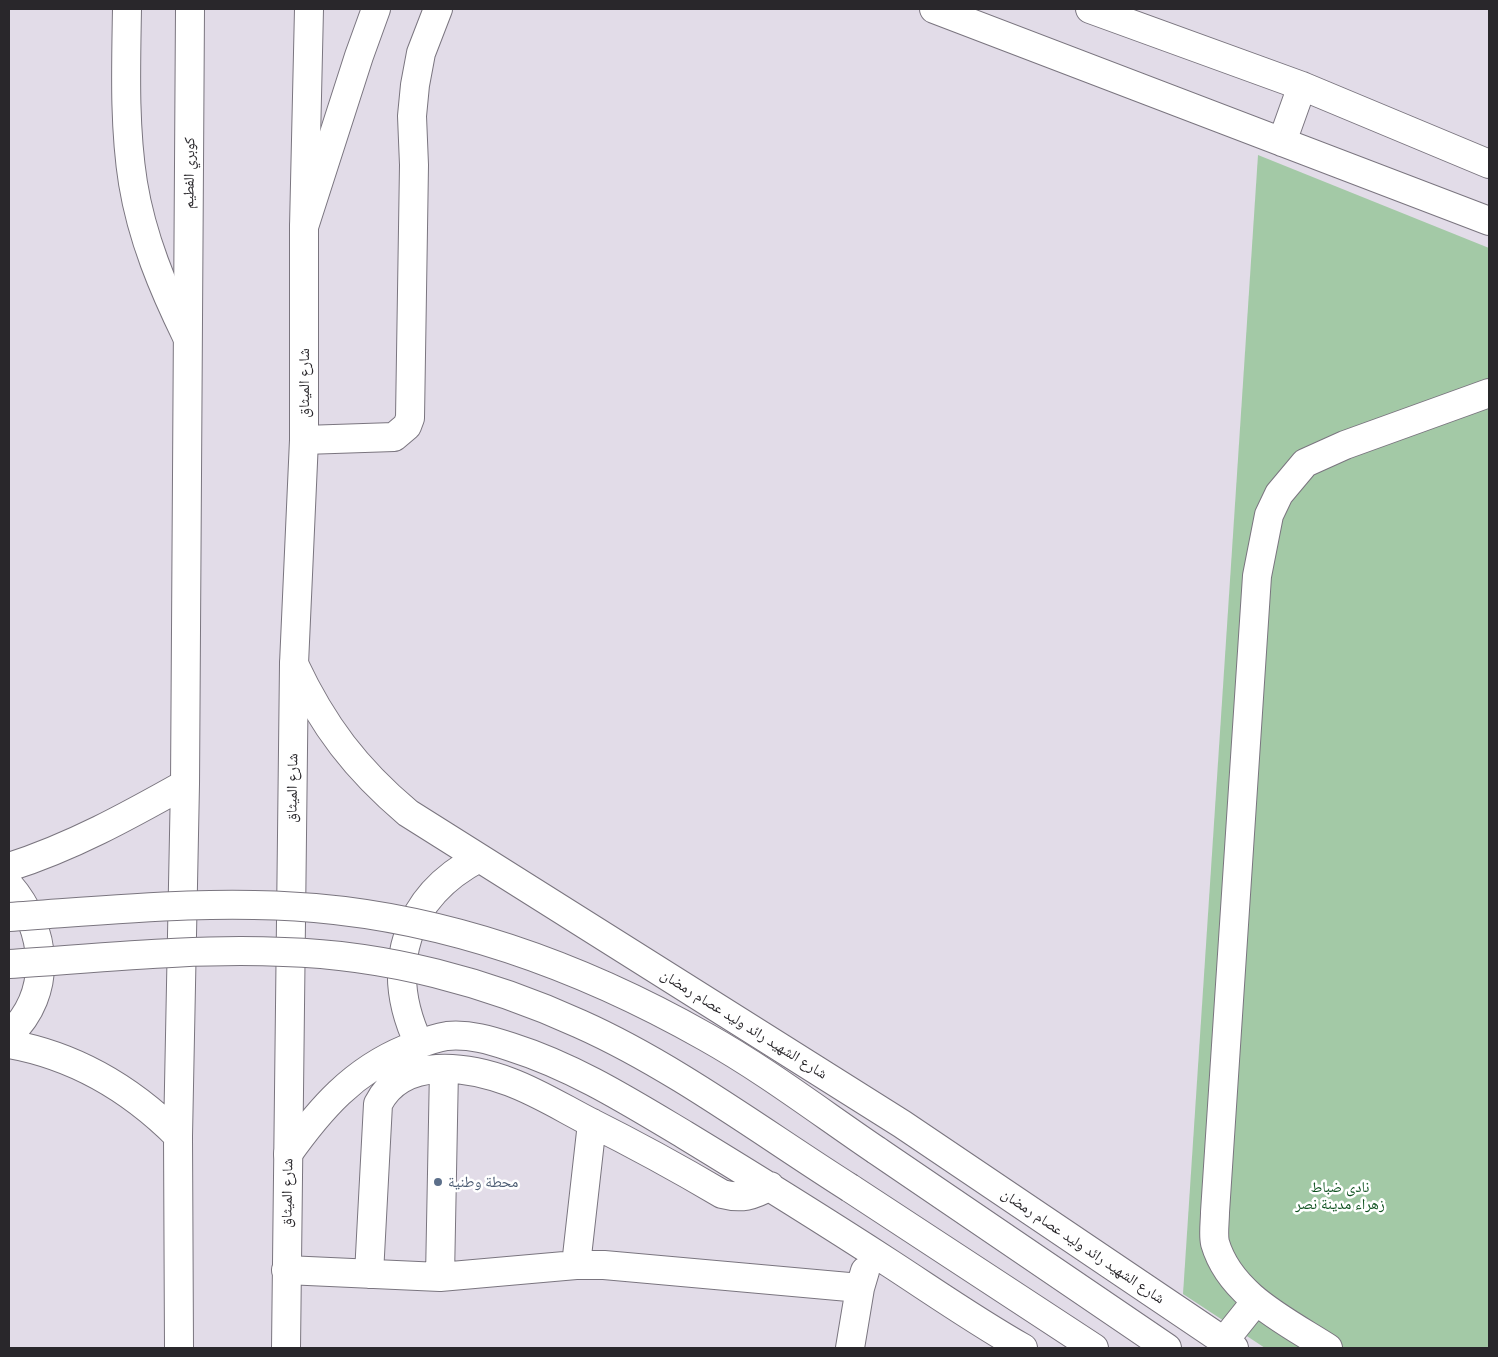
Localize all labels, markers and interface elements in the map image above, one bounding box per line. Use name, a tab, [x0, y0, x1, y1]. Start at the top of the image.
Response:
street label: كوبري الفطيم	[179, 137, 199, 209]
street label: شارع الميثاق	[295, 348, 313, 418]
street label: شارع الميثاق	[282, 753, 302, 823]
street label: شارع الشهيد رائد وليد عصام رمضان	[657, 965, 831, 1083]
street label: شارع الميثاق	[277, 1158, 297, 1228]
place label: محطة وطنية	[448, 1173, 518, 1191]
marker: محطة وطنية	[432, 1176, 444, 1188]
park label: نادى ضباط زهراء مدينة نصر	[1295, 1178, 1385, 1213]
street label: شارع الشهيد رائد وليد عصام رمضان	[998, 1185, 1168, 1307]

